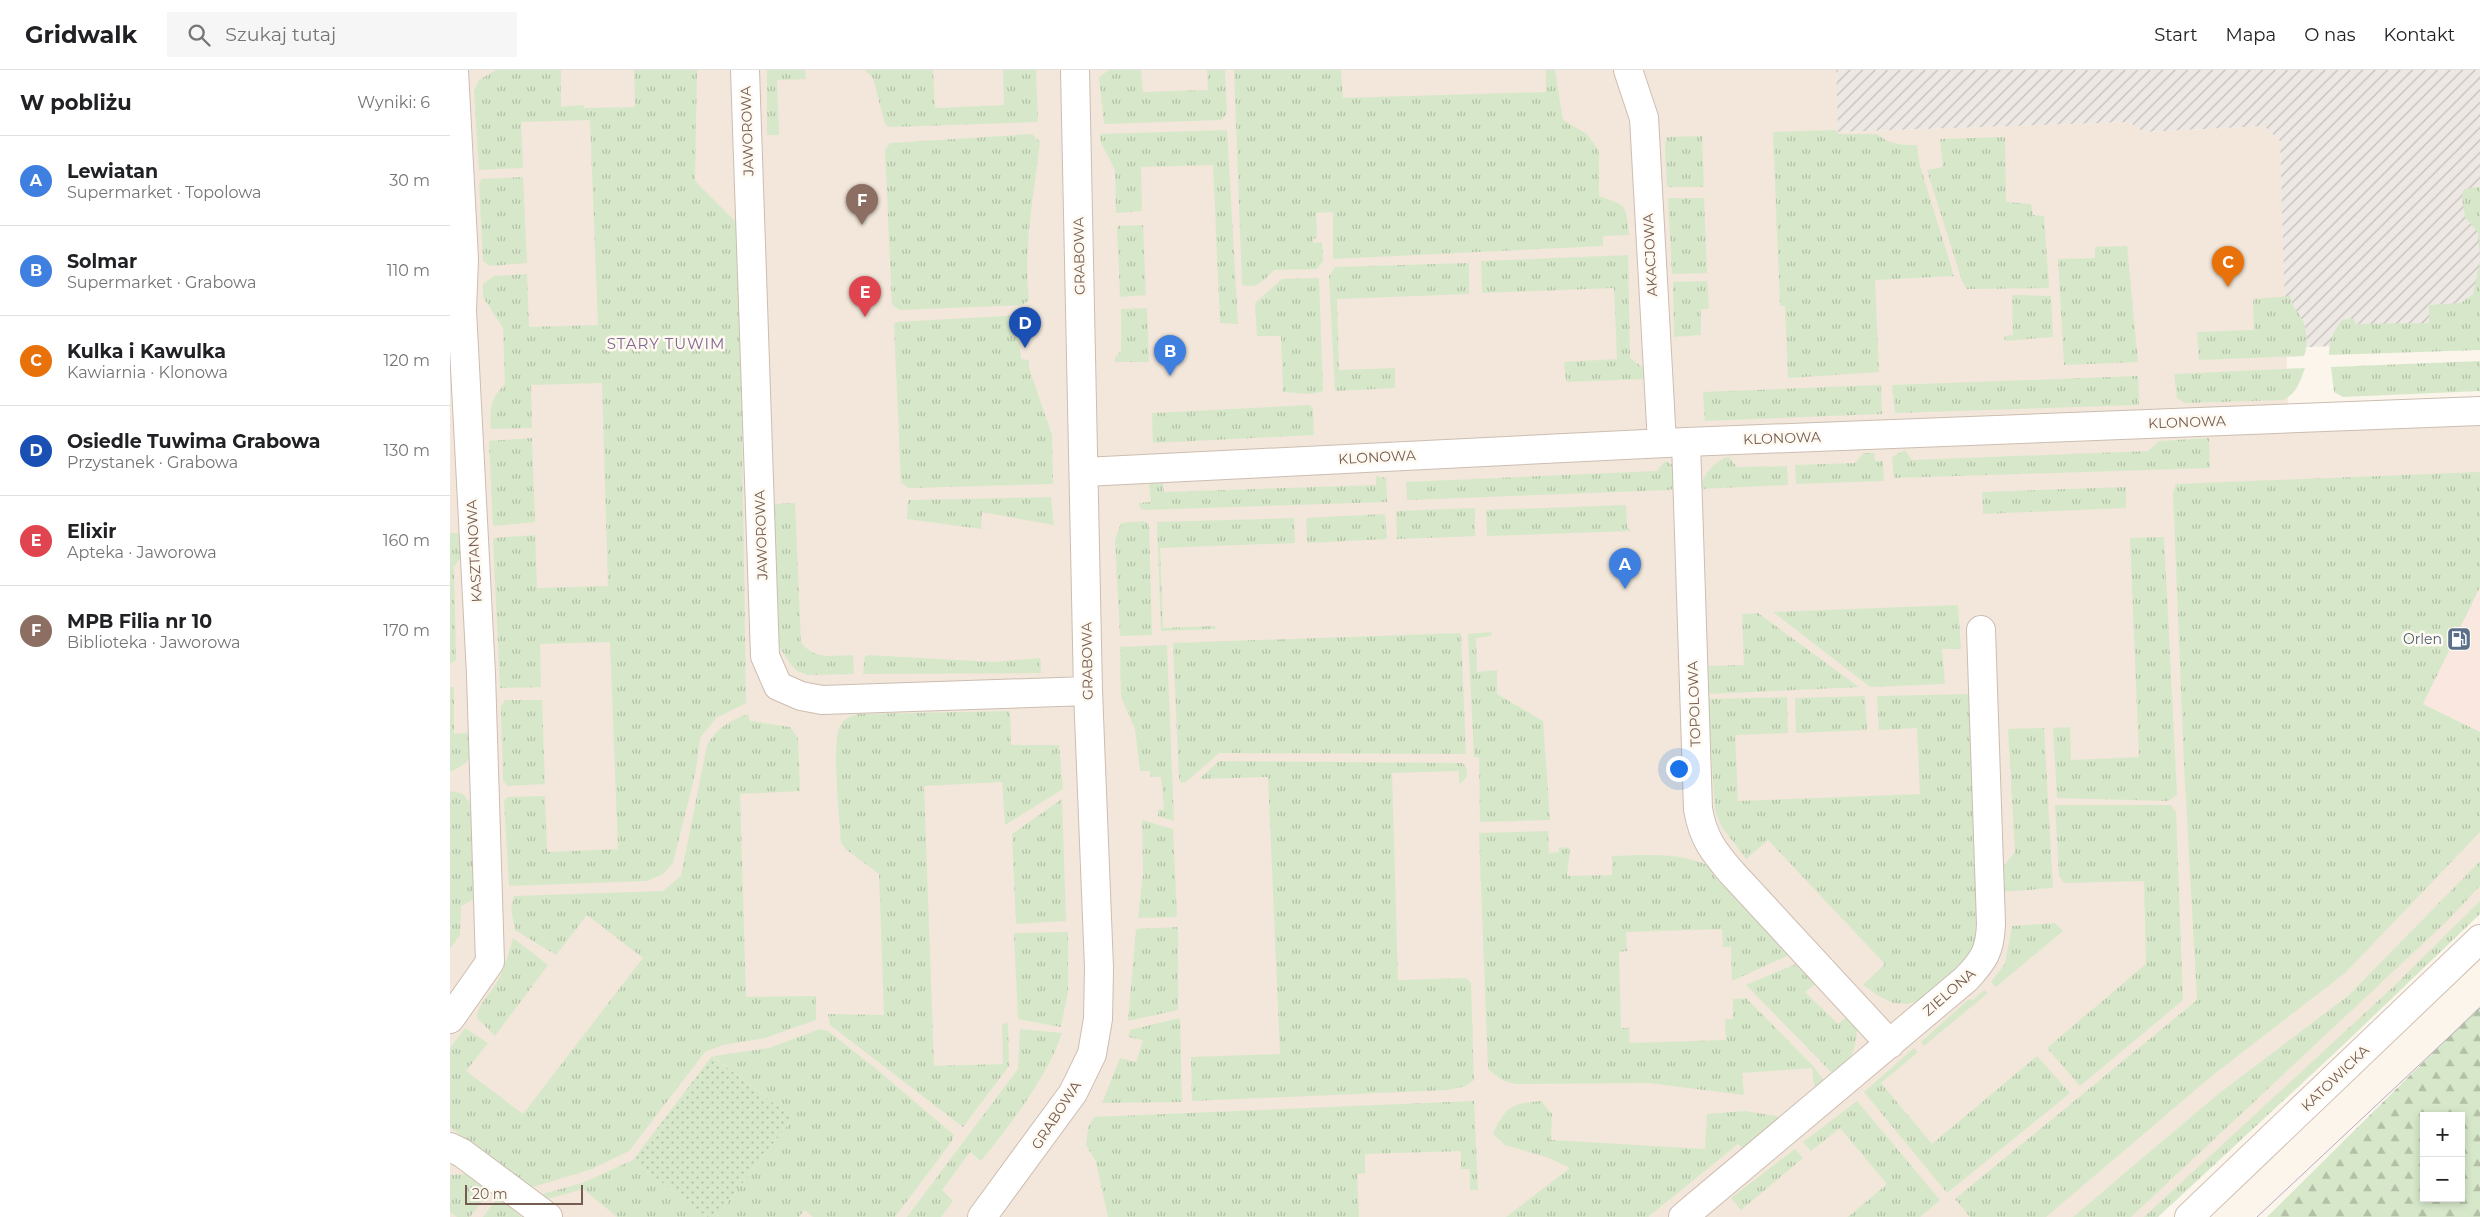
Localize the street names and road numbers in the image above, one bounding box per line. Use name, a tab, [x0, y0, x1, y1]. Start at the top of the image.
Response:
street label: JAWOROWA	[736, 85, 758, 177]
street label: AKACJOWA	[1639, 212, 1661, 297]
street label: GRABOWA	[1069, 216, 1089, 295]
street label: KLONOWA	[2148, 412, 2227, 432]
street label: KLONOWA	[1743, 428, 1822, 448]
street label: KLONOWA	[1338, 446, 1417, 468]
street label: JAWOROWA	[750, 489, 772, 581]
street label: KASZTANOWA	[462, 498, 486, 603]
street label: GRABOWA	[1077, 621, 1097, 700]
street label: TOPOLOWA	[1683, 660, 1704, 747]
street label: ZIELONA	[1919, 964, 1980, 1020]
street label: KATOWICKA	[2297, 1040, 2373, 1115]
street label: GRABOWA	[1027, 1077, 1085, 1153]

